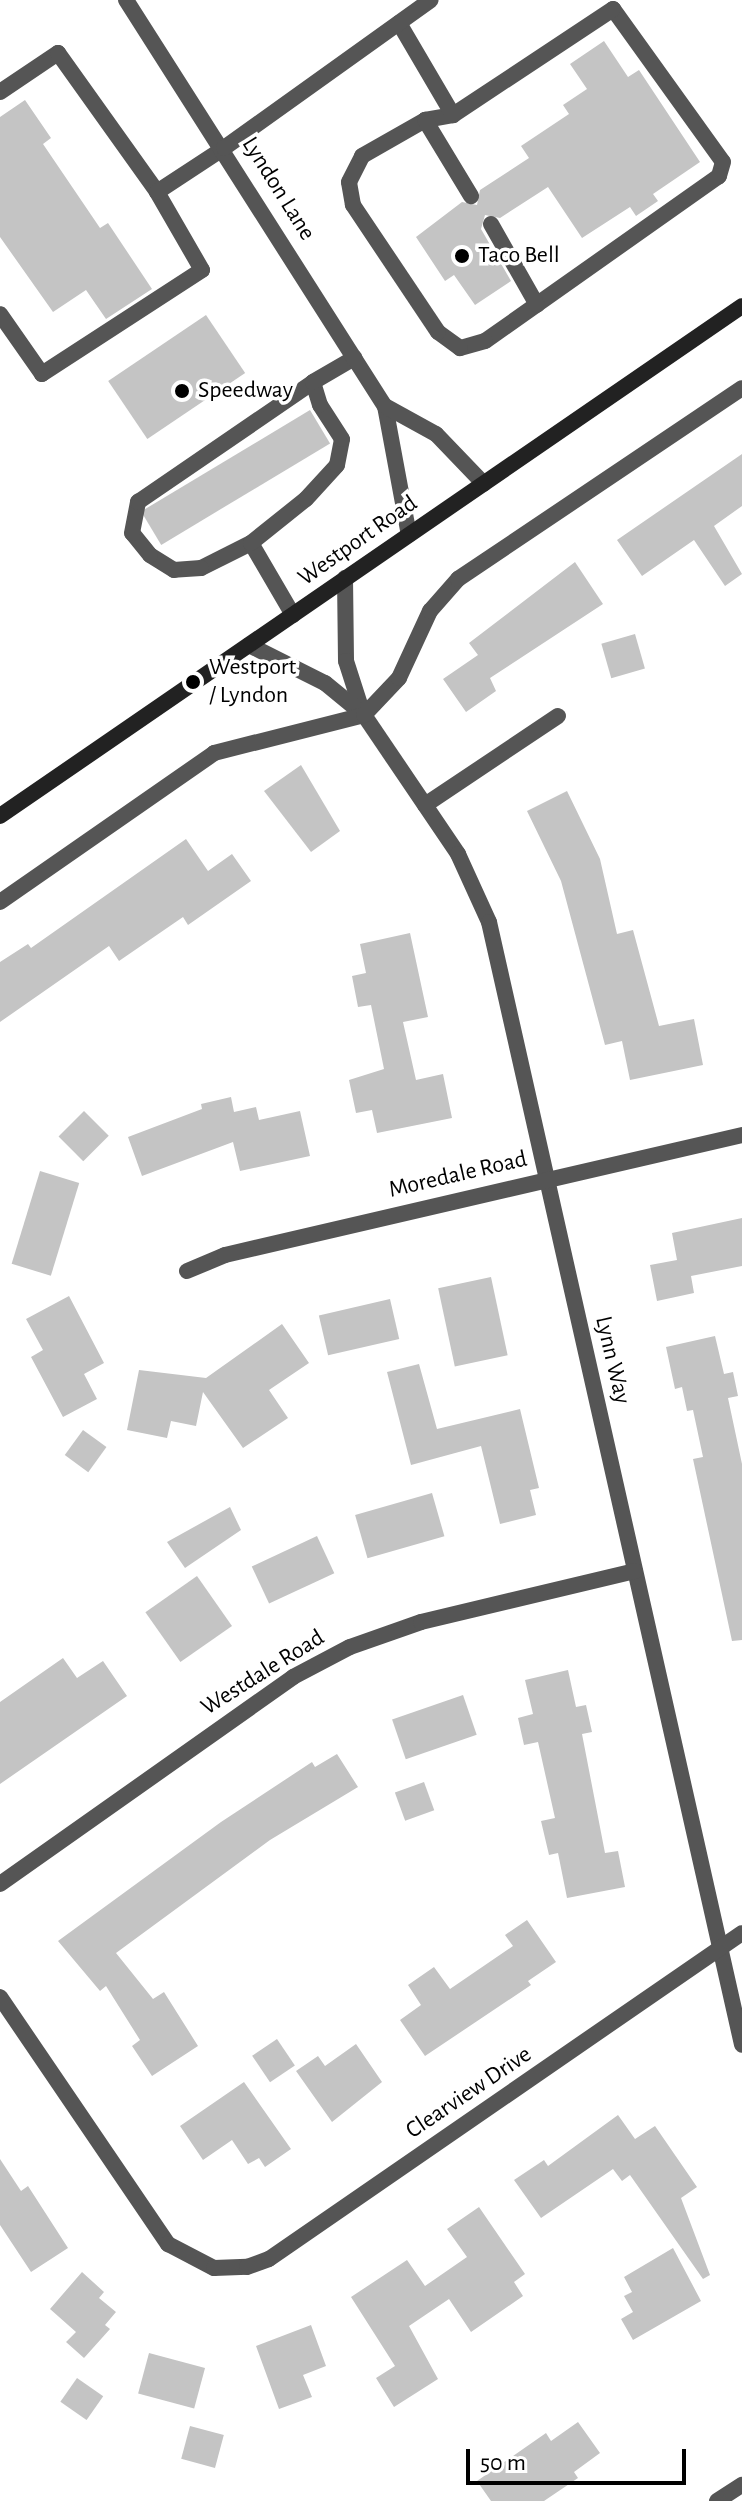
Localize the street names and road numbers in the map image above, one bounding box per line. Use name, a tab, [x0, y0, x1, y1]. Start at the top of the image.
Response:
street label: Lyndon Lane	[235, 132, 321, 246]
street label: Westport Road	[293, 489, 423, 593]
street label: Moredale Road	[386, 1145, 530, 1205]
street label: Lynn Way	[588, 1313, 636, 1407]
street label: Westdale Road	[196, 1624, 330, 1722]
street label: Clearview Drive	[401, 2040, 537, 2146]

